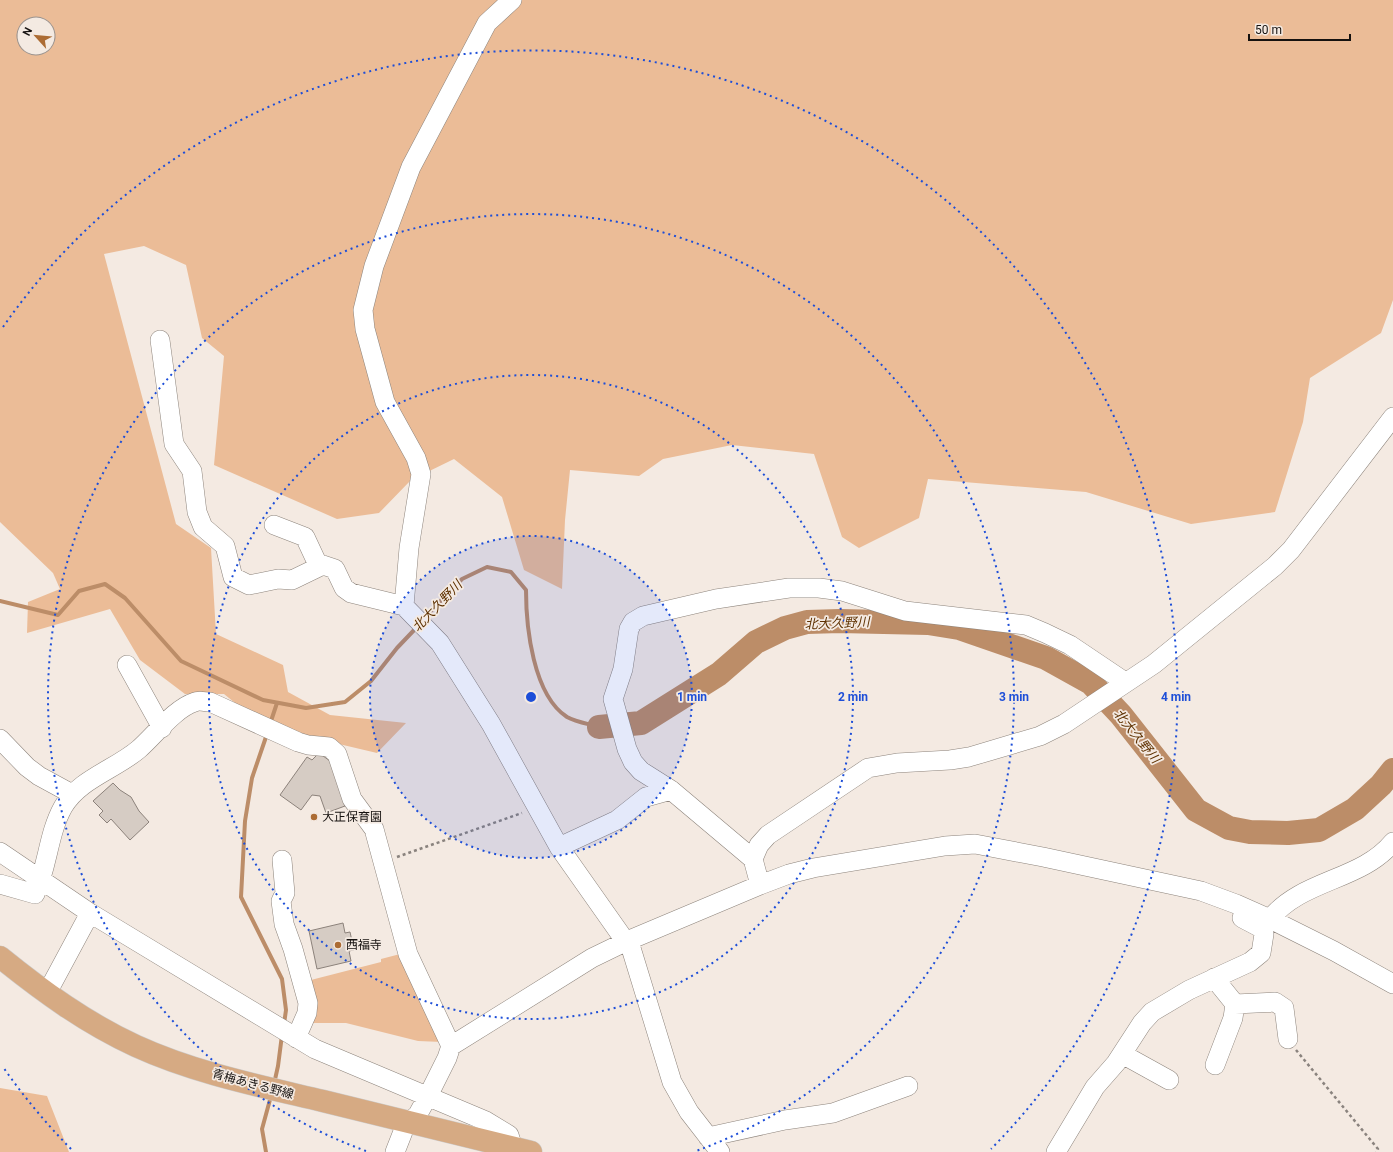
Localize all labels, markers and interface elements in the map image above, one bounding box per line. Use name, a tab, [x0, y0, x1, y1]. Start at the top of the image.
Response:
north arrow	[16, 16, 56, 56]
scale bar	[1249, 16, 1350, 42]
text: 50 m	[1255, 23, 1282, 37]
text: N	[20, 25, 35, 38]
water label: 北大久野川	[409, 576, 466, 635]
water label: 北大久野川	[804, 614, 872, 632]
centre of rings	[524, 690, 538, 704]
text: 1 min	[677, 690, 707, 704]
text: 2 min	[838, 690, 868, 704]
text: 3 min	[999, 690, 1029, 704]
text: 4 min	[1161, 690, 1191, 704]
water label: 北大久野川	[1111, 706, 1165, 768]
place label: 大正保育園	[322, 810, 382, 824]
marker: 大正保育園	[309, 812, 319, 822]
place label: 西福寺	[346, 938, 382, 952]
marker: 西福寺	[333, 940, 343, 950]
street label: 青梅あきる野線	[211, 1066, 295, 1102]

